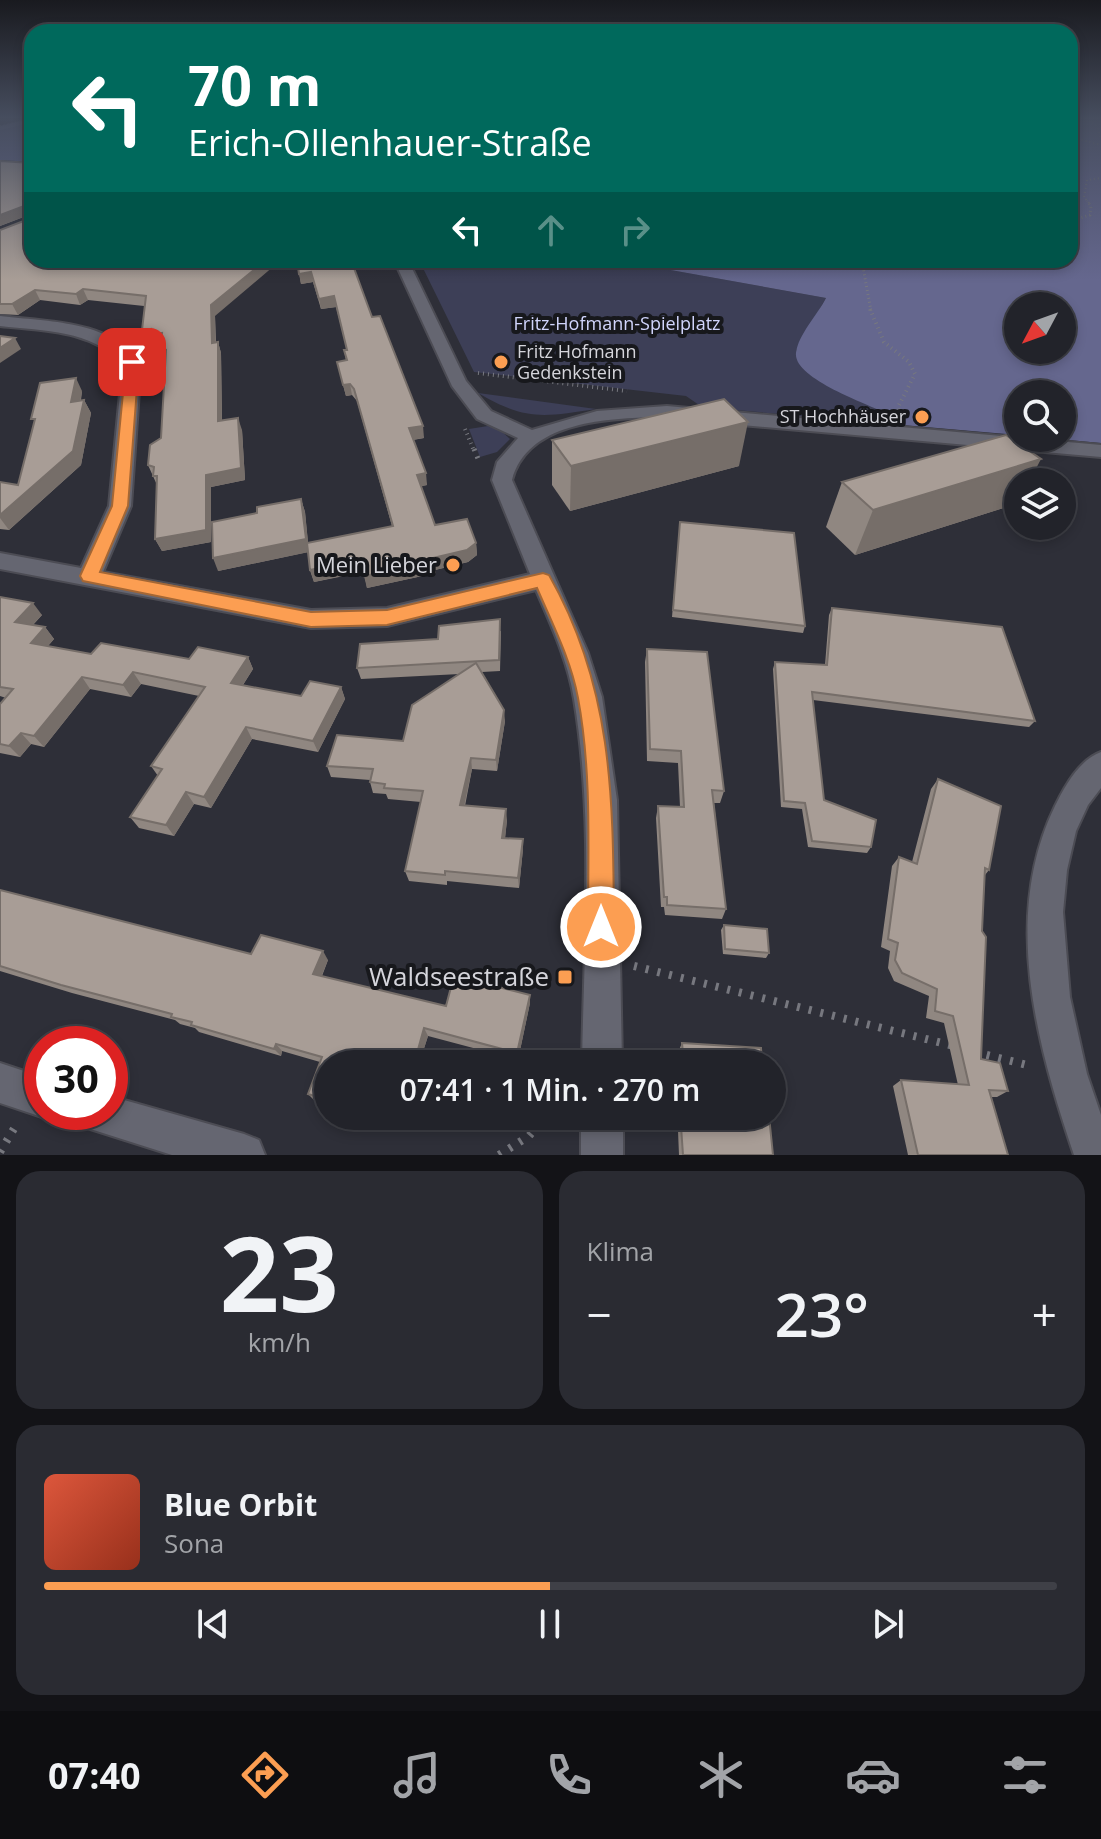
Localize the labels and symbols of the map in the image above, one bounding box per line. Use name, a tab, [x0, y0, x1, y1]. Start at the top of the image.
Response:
north arrow	[1004, 292, 1076, 364]
park label: Fritz-Hofmann-Spielplatz	[513, 311, 721, 335]
pin	[98, 328, 166, 396]
place label: Fritz Hofmann Gedenkstein	[517, 339, 637, 384]
marker: Fritz Hofmann Gedenkstein	[492, 353, 510, 371]
place label: ST Hochhäuser	[780, 404, 907, 428]
marker: ST Hochhäuser	[913, 408, 931, 426]
place label: Mein Lieber	[316, 549, 437, 579]
marker: Mein Lieber	[444, 556, 462, 574]
position arrow	[559, 885, 643, 969]
place label: Waldseestraße	[369, 958, 549, 994]
marker: Waldseestraße	[556, 968, 574, 986]
speed limit sign: 30	[24, 1026, 128, 1130]

